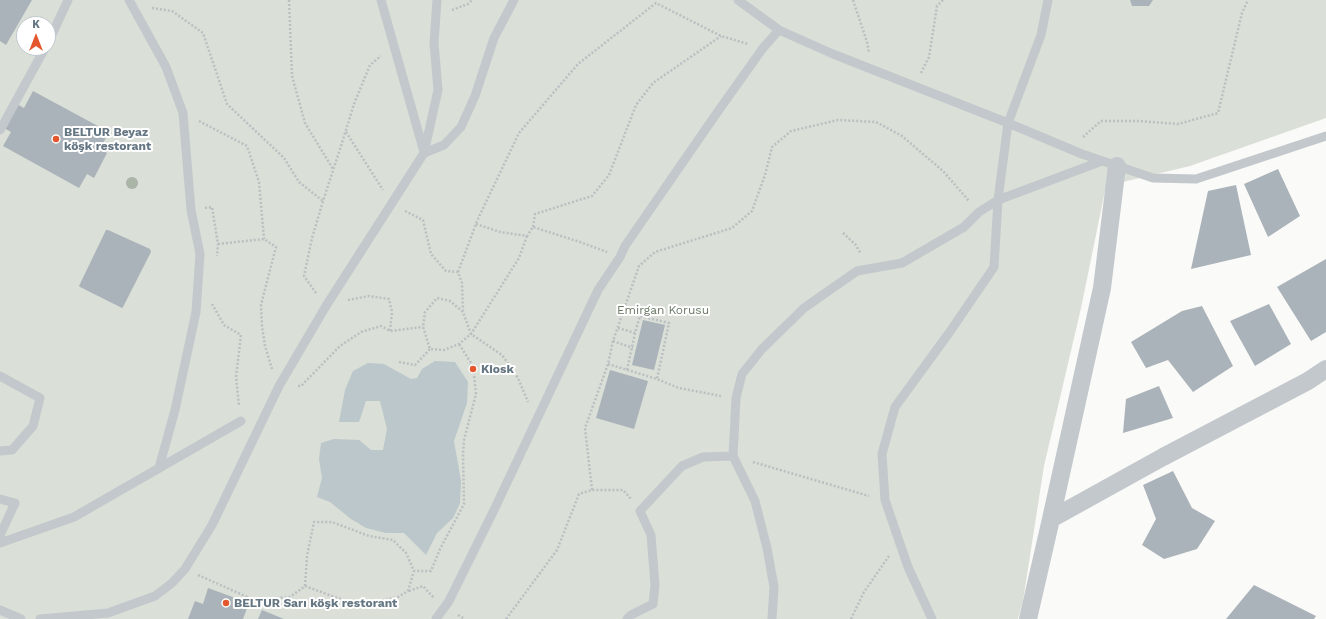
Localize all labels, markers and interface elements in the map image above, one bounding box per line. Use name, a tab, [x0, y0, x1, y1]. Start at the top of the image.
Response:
north arrow	[16, 16, 56, 56]
text: K	[32, 18, 40, 31]
place label: BELTUR Beyaz köşk restorant	[64, 125, 151, 153]
marker: BELTUR Beyaz köşk restorant	[51, 134, 61, 144]
park label: Emirgan Korusu	[617, 303, 709, 317]
place label: Kiosk	[481, 362, 514, 376]
marker: Kiosk	[468, 364, 478, 374]
place label: BELTUR Sarı köşk restorant	[234, 596, 397, 610]
marker: BELTUR Sarı köşk restorant	[221, 598, 231, 608]

